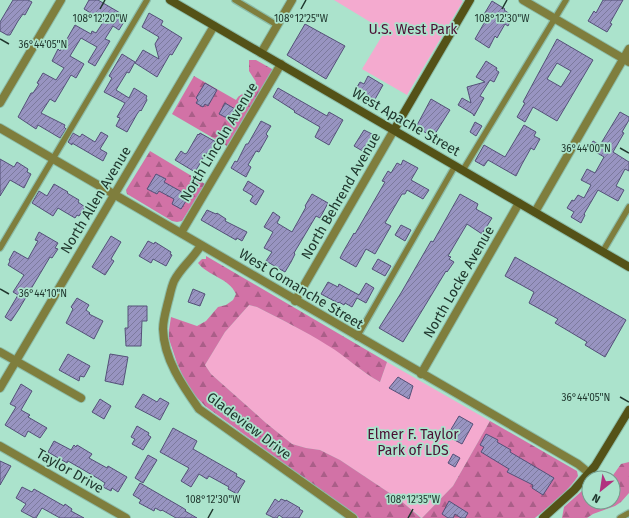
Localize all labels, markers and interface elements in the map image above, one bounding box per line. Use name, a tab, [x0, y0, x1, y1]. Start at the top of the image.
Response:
text: 108°12'20"W	[73, 13, 128, 25]
text: 108°12'25"W	[274, 13, 329, 25]
text: 108°12'30"W	[475, 13, 530, 25]
park label: U.S. West Park	[368, 21, 458, 38]
text: 36°44'05"N	[19, 39, 67, 51]
street label: North Lincoln Avenue	[177, 79, 261, 205]
street label: West Apache Street	[349, 84, 464, 160]
street label: North Behrend Avenue	[298, 129, 384, 263]
street label: North Allen Avenue	[57, 143, 135, 257]
text: 36°44'00"N	[561, 143, 611, 155]
street label: North Locke Avenue	[420, 223, 498, 341]
street label: West Comanche Street	[236, 245, 367, 333]
text: 36°44'10"N	[19, 288, 67, 300]
street label: Gladeview Drive	[203, 389, 295, 463]
text: 36°44'05"N	[562, 392, 610, 404]
park label: Elmer F. Taylor Park of LDS	[367, 426, 459, 459]
street label: Taylor Drive	[33, 445, 107, 497]
north arrow	[581, 470, 621, 510]
text: N	[590, 491, 603, 506]
text: 108°12'30"W	[186, 494, 241, 506]
text: 108°12'35"W	[386, 494, 441, 506]

